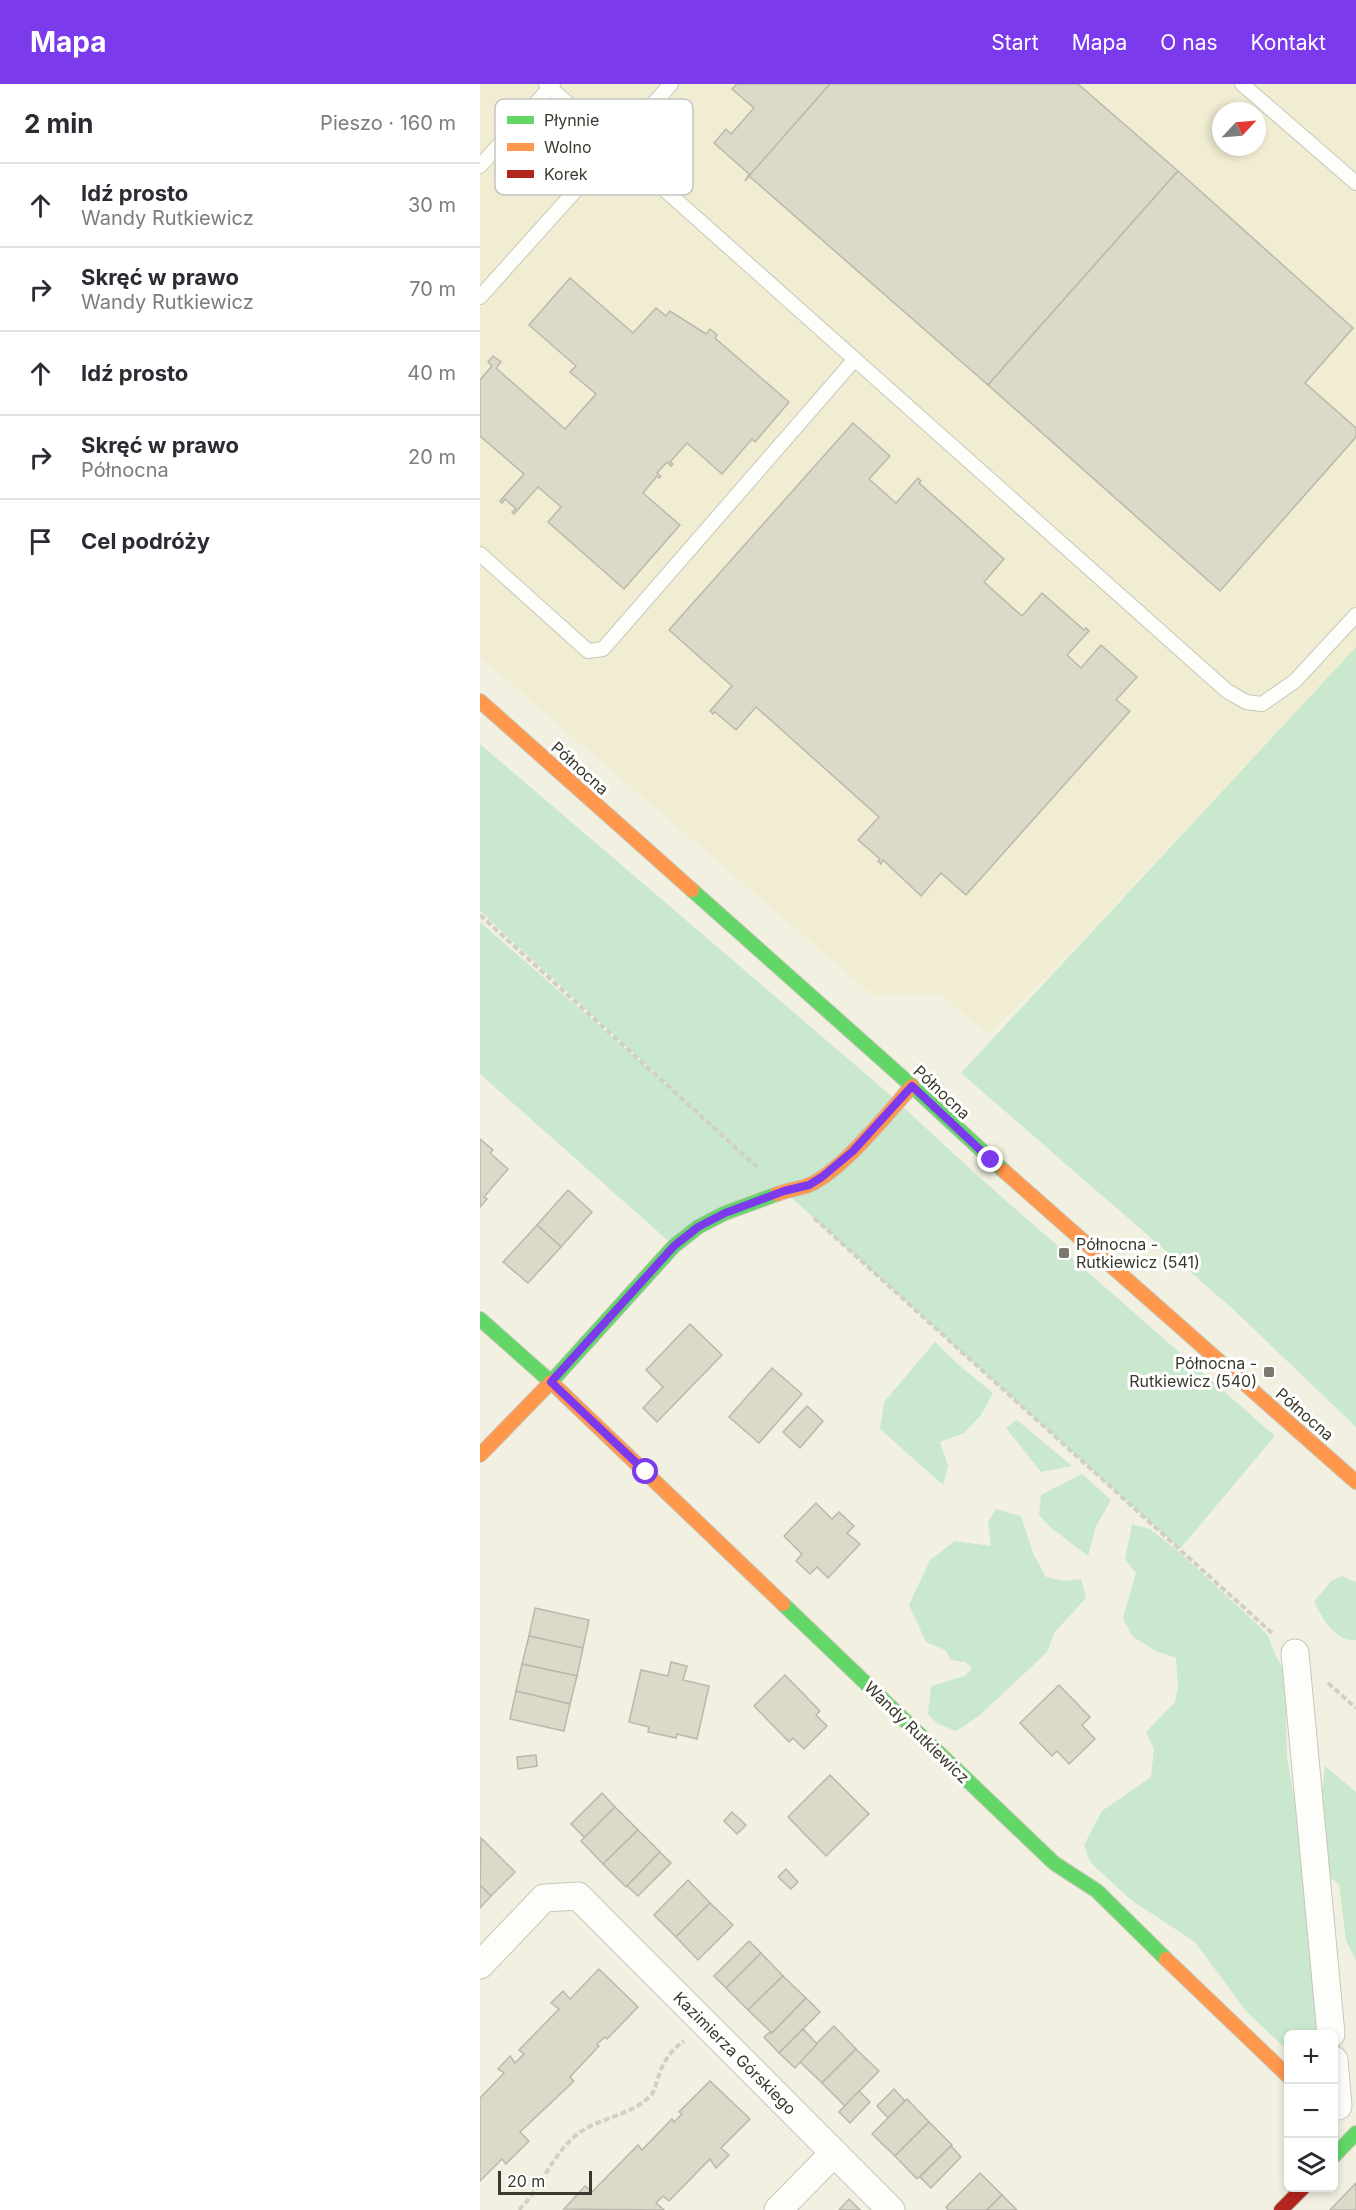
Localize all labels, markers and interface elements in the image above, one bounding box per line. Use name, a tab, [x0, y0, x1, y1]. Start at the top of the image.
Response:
text: Mapa	[30, 25, 107, 59]
text: Start	[991, 30, 1039, 55]
text: Mapa	[1072, 30, 1127, 55]
text: O nas	[1160, 30, 1218, 55]
text: Kontakt	[1251, 30, 1326, 55]
legend	[495, 99, 693, 195]
north arrow	[1212, 102, 1266, 156]
text: 2 min	[24, 108, 94, 139]
text: Płynnie	[544, 110, 599, 130]
text: Pieszo · 160 m	[320, 111, 456, 135]
text: Wolno	[544, 137, 591, 157]
text: Korek	[544, 164, 588, 184]
text: Idź prosto	[81, 180, 188, 206]
icon: ahead	[24, 189, 57, 222]
text: 30 m	[408, 193, 456, 217]
text: Wandy Rutkiewicz	[81, 206, 254, 230]
text: Skręć w prawo	[81, 264, 239, 290]
icon: right	[24, 273, 57, 306]
text: 70 m	[409, 277, 456, 301]
text: Wandy Rutkiewicz	[81, 290, 254, 314]
icon: ahead	[24, 357, 57, 390]
text: Idź prosto	[81, 360, 188, 386]
text: 40 m	[407, 361, 456, 385]
text: Skręć w prawo	[81, 432, 239, 458]
icon: right	[24, 441, 57, 474]
text: 20 m	[408, 445, 456, 469]
text: Północna	[81, 458, 169, 482]
icon: arrive	[24, 525, 57, 558]
text: Cel podróży	[81, 528, 210, 554]
street label: Północna	[547, 737, 613, 799]
street label: Północna	[909, 1061, 975, 1123]
route end	[977, 1146, 1003, 1172]
place label: Północna - Rutkiewicz (541)	[1076, 1234, 1200, 1272]
marker: Północna - Rutkiewicz (541)	[1057, 1246, 1071, 1260]
place label: Północna - Rutkiewicz (540)	[1129, 1353, 1257, 1391]
marker: Północna - Rutkiewicz (540)	[1262, 1365, 1276, 1379]
street label: Północna	[1272, 1383, 1338, 1445]
route start	[632, 1458, 658, 1484]
street label: Wandy Rutkiewicz	[860, 1677, 974, 1787]
street label: Kazimierza Górskiego	[669, 1987, 801, 2119]
map controls	[1284, 2030, 1338, 2192]
button: +	[1284, 2030, 1338, 2084]
button: −	[1284, 2084, 1338, 2138]
button: layers	[1284, 2138, 1338, 2192]
scale bar	[498, 2168, 592, 2196]
text: 20 m	[507, 2171, 545, 2191]

